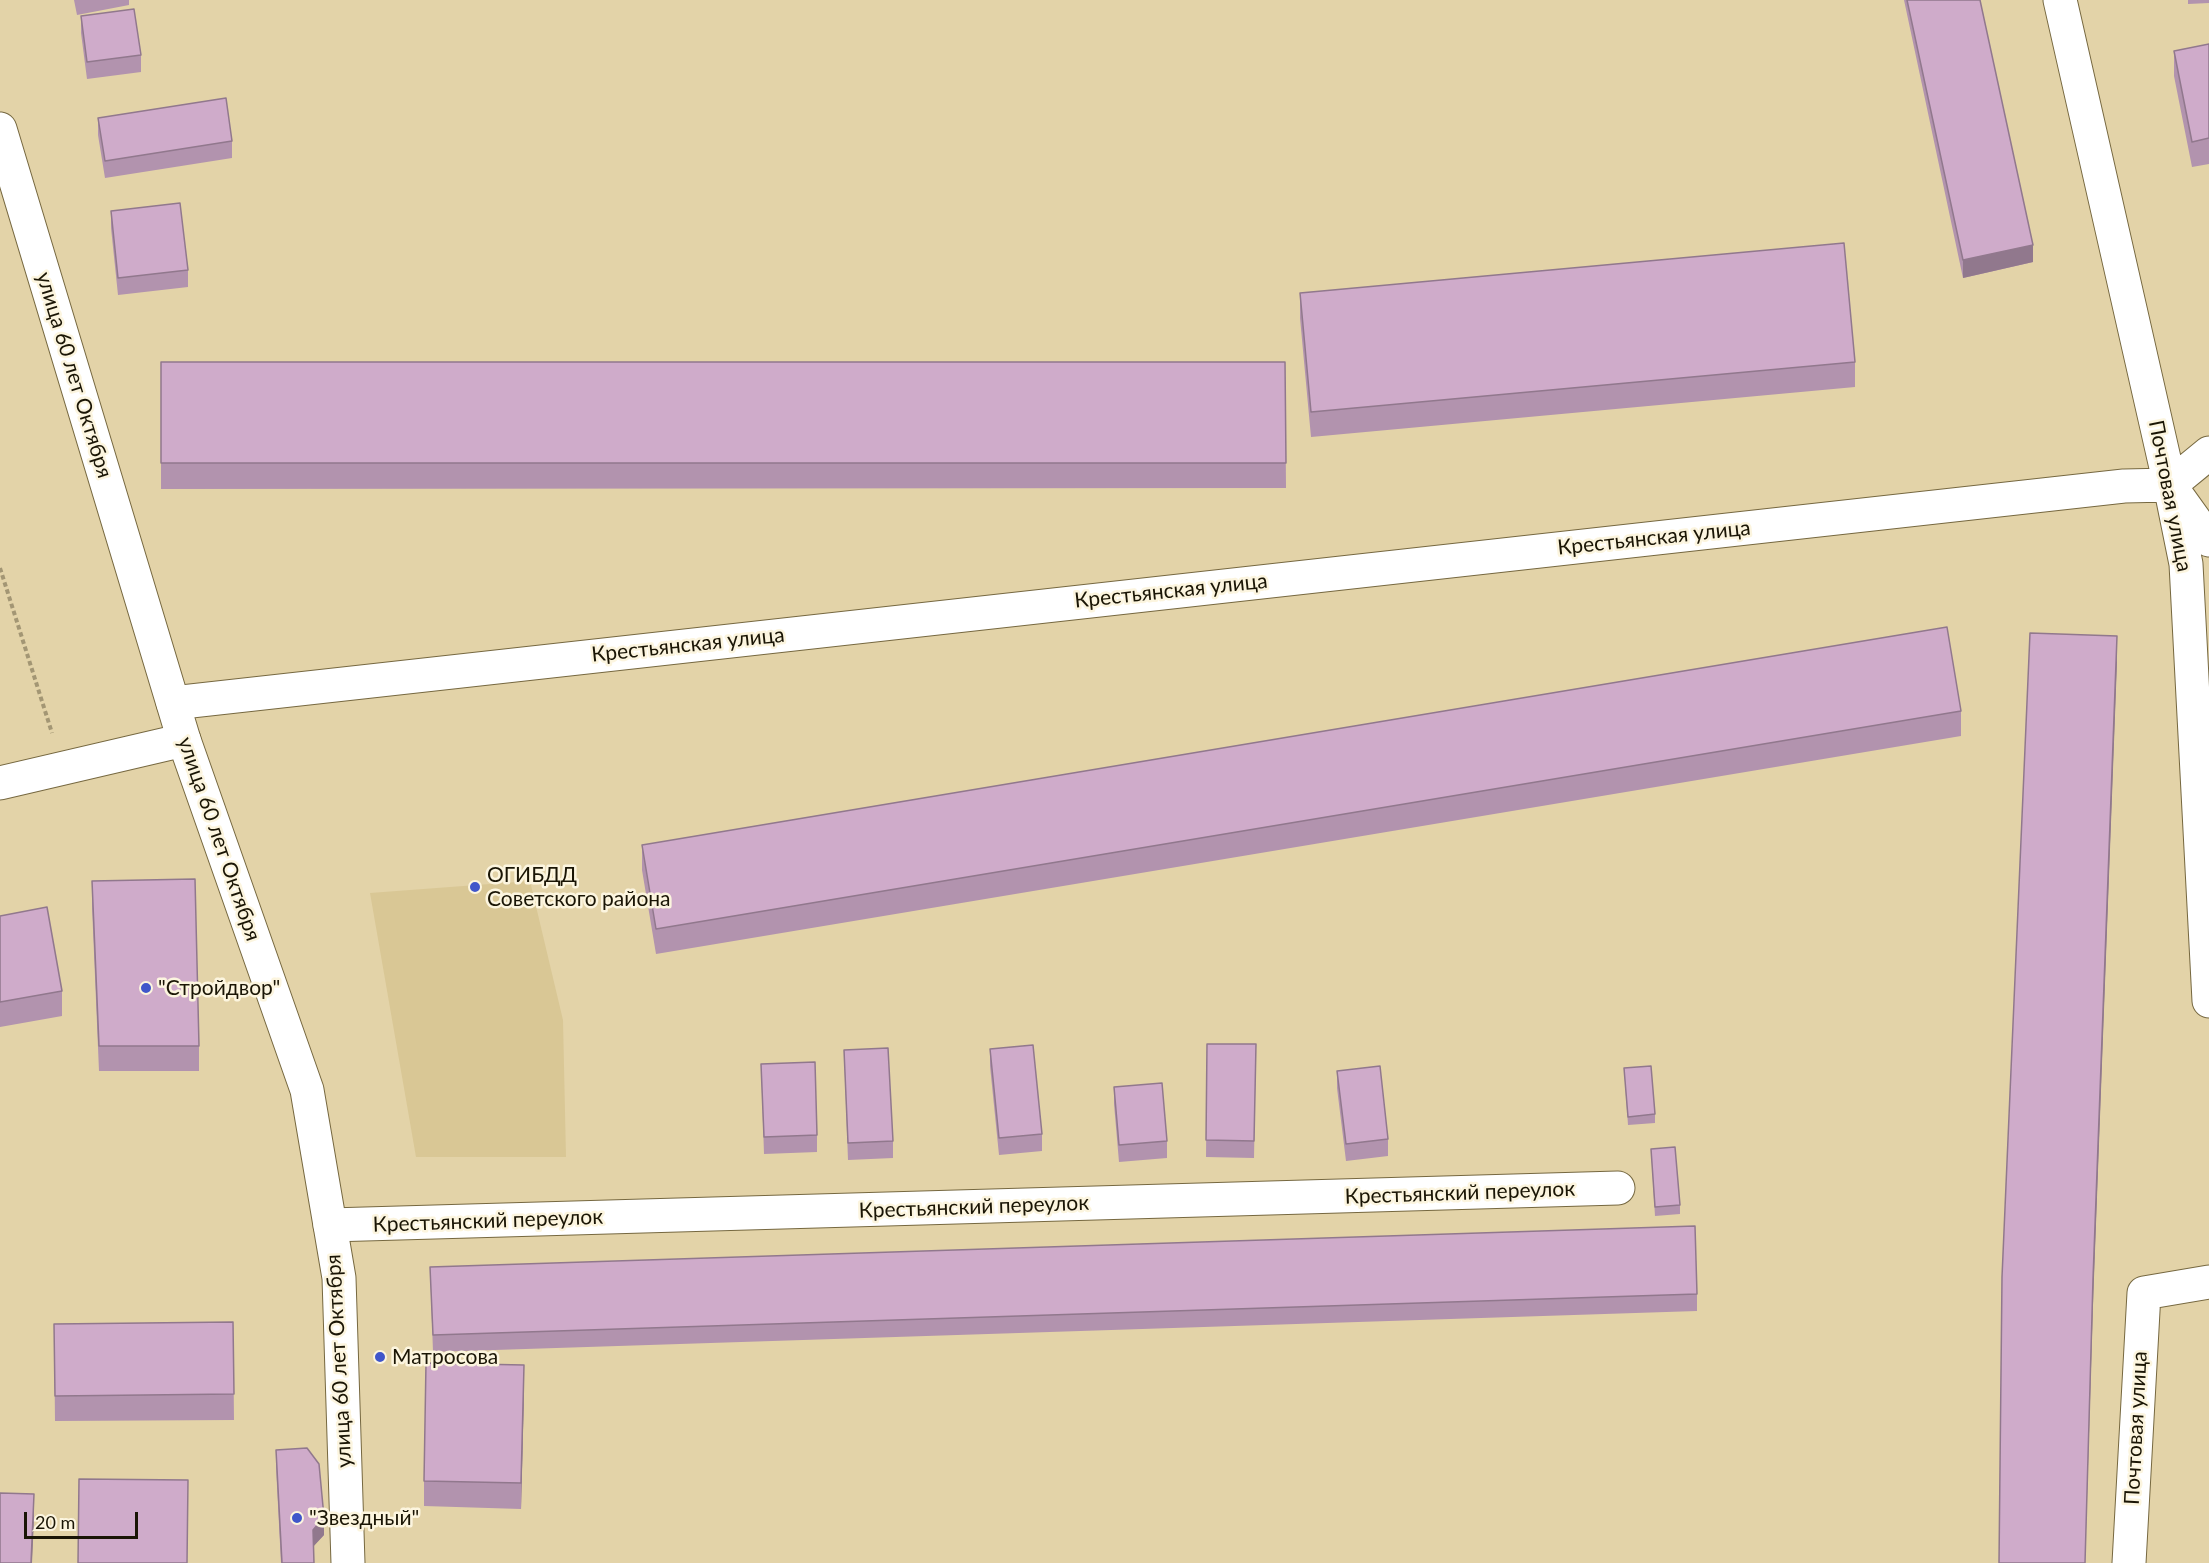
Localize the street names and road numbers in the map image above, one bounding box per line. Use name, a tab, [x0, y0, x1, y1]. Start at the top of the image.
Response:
street label: улица 60 лет Октября	[31, 269, 117, 481]
street label: Почтовая улица	[2143, 418, 2197, 574]
street label: Крестьянская улица	[1556, 515, 1752, 561]
street label: Крестьянская улица	[1073, 568, 1269, 614]
street label: Крестьянская улица	[590, 622, 786, 668]
street label: улица 60 лет Октября	[172, 734, 266, 944]
street label: Крестьянский переулок	[1344, 1176, 1576, 1210]
street label: Крестьянский переулок	[858, 1190, 1090, 1224]
street label: Крестьянский переулок	[372, 1204, 604, 1238]
street label: улица 60 лет Октября	[321, 1254, 357, 1468]
street label: Почтовая улица	[2119, 1351, 2153, 1505]

